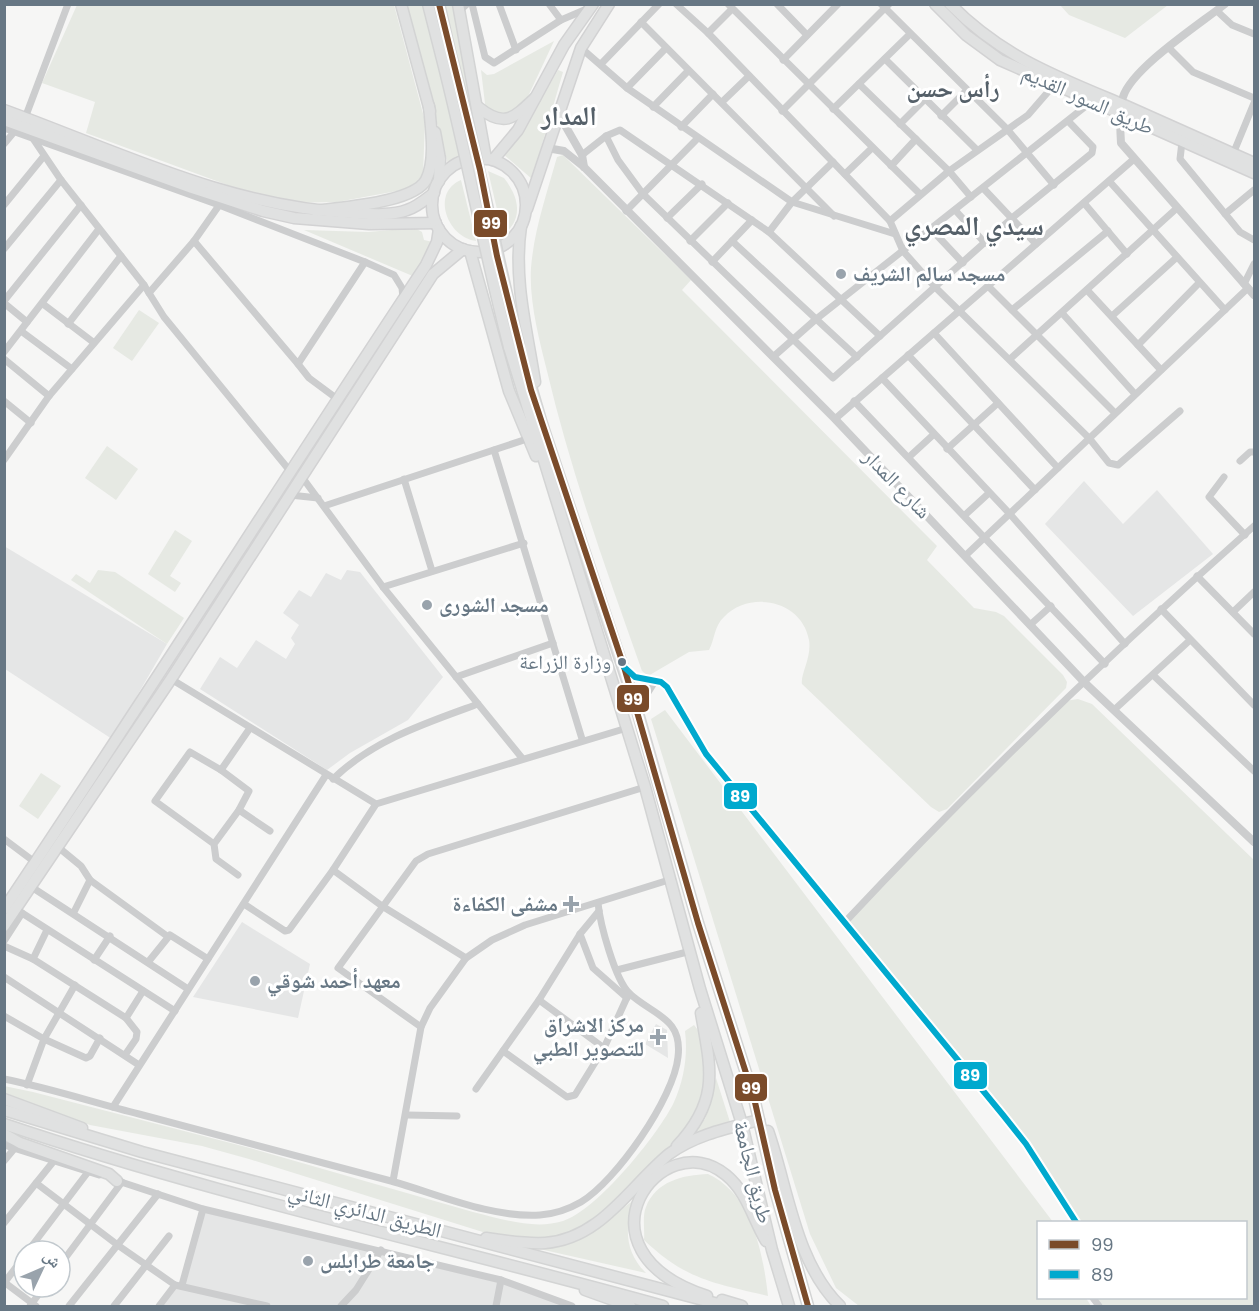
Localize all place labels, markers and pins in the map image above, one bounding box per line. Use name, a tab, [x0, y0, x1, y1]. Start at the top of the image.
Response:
place label: مسجد سالم الشريف	[853, 259, 1006, 288]
marker: مسجد سالم الشريف	[834, 267, 848, 281]
place label: مسجد الشورى	[439, 590, 549, 619]
marker: مسجد الشورى	[420, 598, 434, 612]
place label: وزارة الزراعة	[519, 648, 611, 676]
marker: وزارة الزراعة	[616, 656, 628, 668]
place label: مشفى الكفاءة	[452, 889, 558, 918]
marker: مشفى الكفاءة	[562, 895, 580, 913]
place label: معهد أحمد شوقي	[267, 966, 401, 997]
marker: معهد أحمد شوقي	[248, 974, 262, 988]
place label: مركز الاشراق للتصوير الطبي	[533, 1010, 644, 1065]
marker: مركز الاشراق للتصوير الطبي	[649, 1028, 667, 1046]
place label: جامعة طرابلس	[320, 1246, 435, 1275]
marker: جامعة طرابلس	[301, 1254, 315, 1268]

